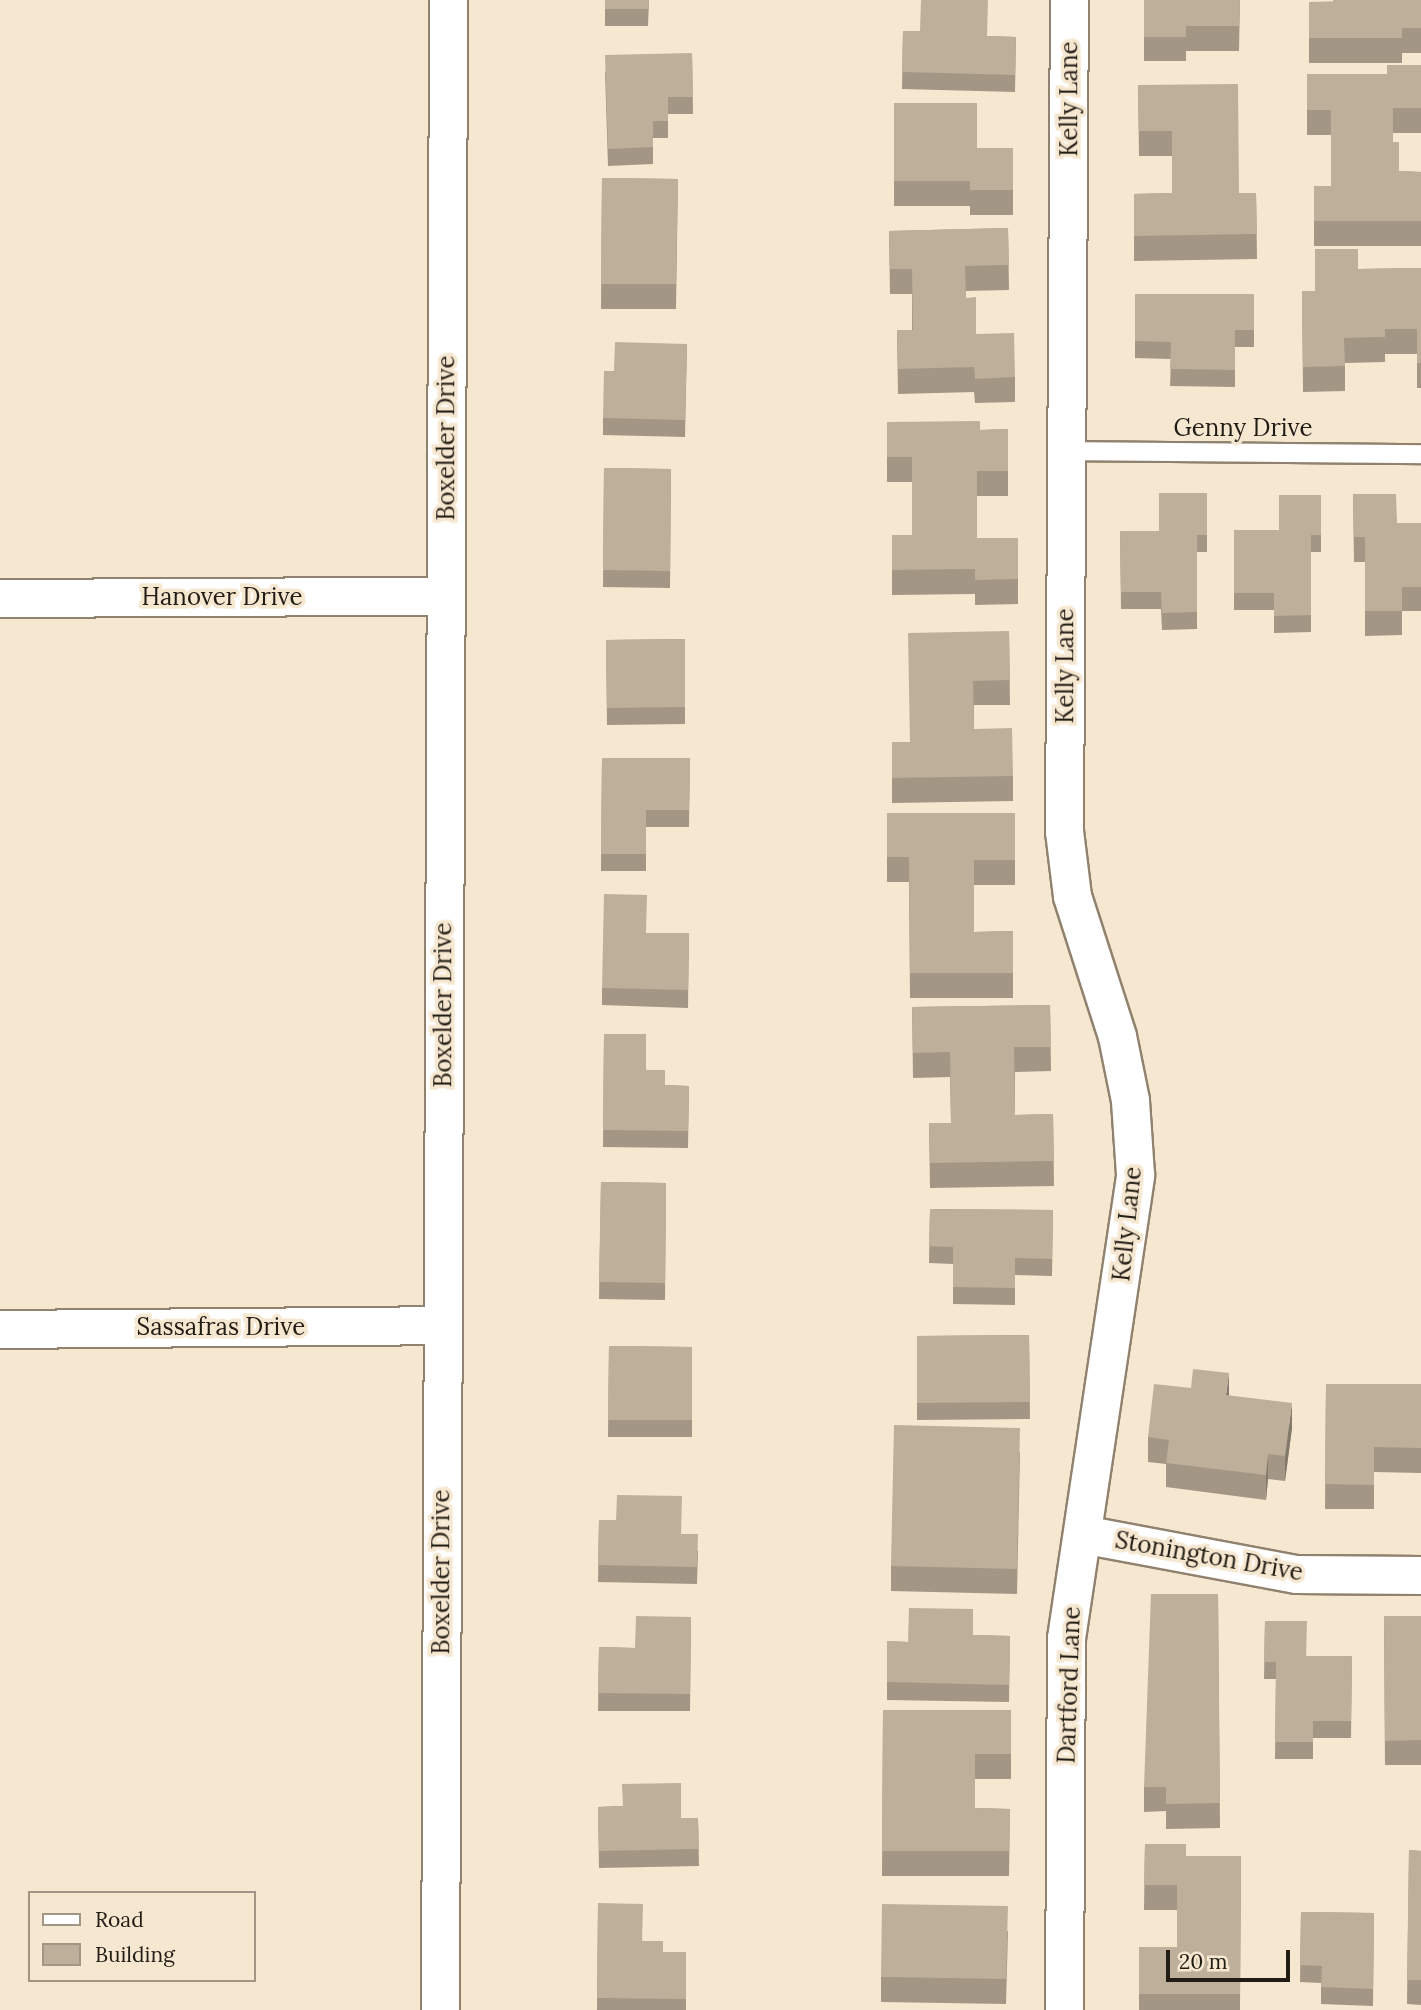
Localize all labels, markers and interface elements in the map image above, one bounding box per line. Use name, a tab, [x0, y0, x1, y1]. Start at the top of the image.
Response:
street label: Kelly Lane	[1055, 41, 1083, 157]
street label: Boxelder Drive	[432, 355, 460, 521]
street label: Genny Drive	[1173, 414, 1313, 442]
street label: Hanover Drive	[141, 583, 303, 611]
street label: Kelly Lane	[1051, 608, 1079, 724]
street label: Boxelder Drive	[429, 922, 457, 1088]
street label: Kelly Lane	[1107, 1165, 1147, 1283]
street label: Sassafras Drive	[137, 1313, 305, 1341]
street label: Boxelder Drive	[427, 1489, 455, 1655]
street label: Stonington Drive	[1113, 1525, 1305, 1587]
street label: Dartford Lane	[1052, 1606, 1086, 1764]
legend	[28, 1891, 256, 1982]
text: Road	[95, 1906, 144, 1933]
scale bar	[1169, 1937, 1293, 1981]
text: Building	[95, 1941, 175, 1968]
text: 20 m	[1179, 1948, 1228, 1975]

